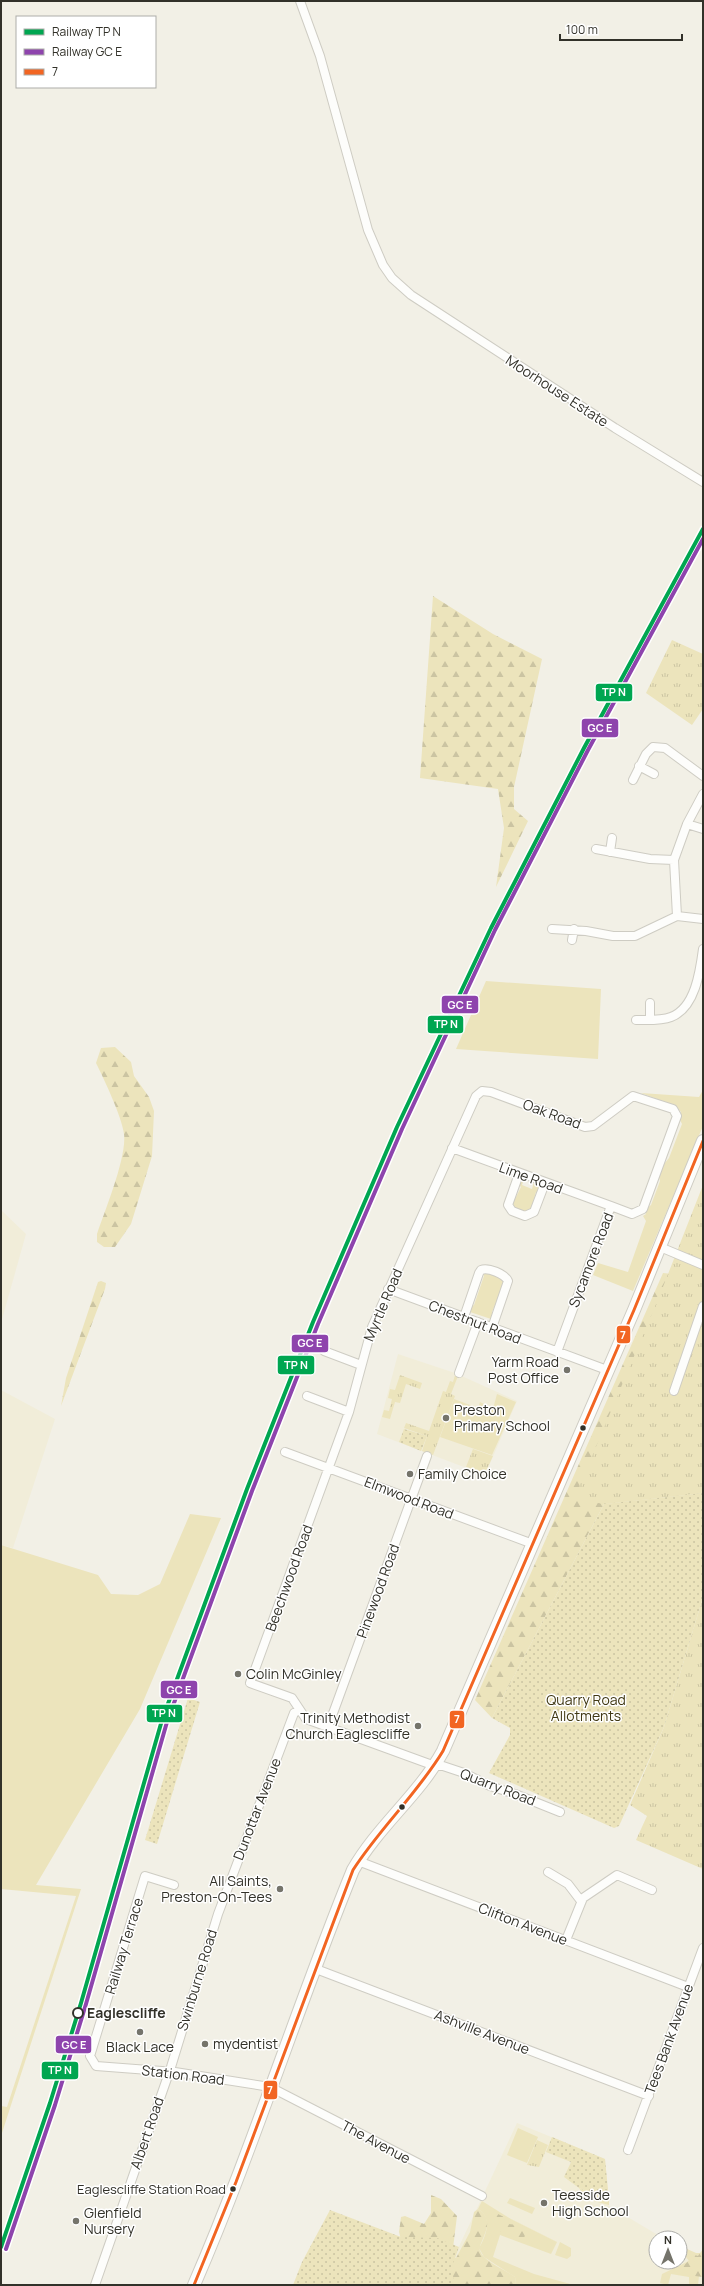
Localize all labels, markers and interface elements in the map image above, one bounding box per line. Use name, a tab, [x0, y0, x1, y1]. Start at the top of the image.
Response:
legend	[16, 16, 156, 88]
scale bar	[560, 16, 682, 42]
text: 100 m	[566, 21, 598, 38]
text: Railway TP N	[52, 23, 121, 40]
text: Railway GC E	[52, 43, 122, 60]
text: 7	[52, 63, 58, 80]
street label: Moorhouse Estate	[502, 350, 612, 431]
line badge: TP N	[595, 683, 633, 702]
text: TP N	[602, 684, 626, 699]
line badge: GC E	[581, 718, 619, 738]
text: GC E	[588, 720, 612, 735]
line badge: GC E	[441, 995, 479, 1014]
text: GC E	[448, 997, 472, 1012]
line badge: TP N	[427, 1015, 464, 1034]
text: TP N	[434, 1016, 458, 1031]
street label: Oak Road	[520, 1094, 584, 1133]
street label: Lime Road	[497, 1157, 566, 1198]
street label: Sycamore Road	[564, 1210, 617, 1310]
street label: Myrtle Road	[359, 1266, 406, 1344]
street label: Chestnut Road	[426, 1295, 524, 1348]
line badge: 7	[616, 1325, 631, 1344]
text: 7	[620, 1327, 626, 1342]
line badge: GC E	[291, 1334, 329, 1353]
text: GC E	[298, 1335, 322, 1350]
place label: Yarm Road Post Office	[488, 1352, 559, 1387]
line badge: TP N	[277, 1355, 315, 1375]
text: TP N	[284, 1357, 308, 1372]
marker: Yarm Road Post Office	[562, 1365, 572, 1375]
place label: Preston Primary School	[454, 1400, 550, 1435]
marker: Preston Primary School	[441, 1413, 451, 1423]
unlabelled marker	[578, 1423, 588, 1433]
place label: Family Choice	[418, 1464, 507, 1483]
marker: Family Choice	[405, 1469, 415, 1479]
street label: Elmwood Road	[362, 1472, 457, 1523]
street label: Beechwood Road	[260, 1522, 317, 1634]
street label: Pinewood Road	[352, 1541, 403, 1641]
place label: Colin McGinley	[246, 1664, 342, 1683]
marker: Colin McGinley	[233, 1669, 243, 1679]
line badge: GC E	[160, 1680, 198, 1699]
text: GC E	[167, 1682, 191, 1697]
park label: Quarry Road Allotments	[546, 1690, 626, 1725]
line badge: TP N	[146, 1704, 183, 1723]
text: TP N	[152, 1705, 176, 1720]
place label: Trinity Methodist Church Eaglescliffe	[285, 1708, 410, 1743]
line badge: 7	[449, 1710, 465, 1729]
text: 7	[454, 1711, 460, 1726]
marker: Trinity Methodist Church Eaglescliffe	[413, 1721, 423, 1731]
street label: Dunottar Avenue	[228, 1755, 285, 1863]
street label: Quarry Road	[458, 1763, 539, 1810]
unlabelled marker	[397, 1802, 407, 1812]
place label: All Saints, Preston-On-Tees	[161, 1871, 272, 1906]
marker: All Saints, Preston-On-Tees	[275, 1884, 285, 1894]
street label: Railway Terrace	[100, 1895, 147, 1996]
street label: Clifton Avenue	[476, 1898, 571, 1949]
street label: Swinburne Road	[172, 1927, 221, 2033]
street label: Tees Bank Avenue	[640, 1981, 697, 2097]
place label: Eaglescliffe	[87, 2003, 166, 2022]
street label: Ashville Avenue	[432, 2005, 532, 2058]
marker: Eaglescliffe	[72, 2007, 84, 2019]
marker: Black Lace	[135, 2027, 145, 2037]
place label: mydentist	[213, 2034, 279, 2053]
line badge: GC E	[55, 2035, 92, 2054]
text: GC E	[62, 2037, 86, 2052]
place label: Black Lace	[106, 2037, 174, 2056]
marker: mydentist	[200, 2039, 210, 2049]
street label: Station Road	[140, 2060, 226, 2089]
line badge: TP N	[41, 2061, 79, 2080]
text: TP N	[48, 2062, 72, 2077]
line badge: 7	[263, 2080, 278, 2100]
text: 7	[267, 2082, 273, 2097]
street label: Albert Road	[125, 2094, 168, 2172]
street label: The Avenue	[338, 2115, 414, 2168]
place label: Eaglescliffe Station Road	[77, 2180, 226, 2198]
marker: Eaglescliffe Station Road	[228, 2184, 238, 2194]
place label: Teesside High School	[552, 2185, 629, 2220]
marker: Teesside High School	[539, 2198, 549, 2208]
place label: Glenfield Nursery	[84, 2203, 142, 2238]
marker: Glenfield Nursery	[71, 2216, 81, 2226]
north arrow	[648, 2230, 688, 2270]
text: N	[664, 2232, 672, 2247]

